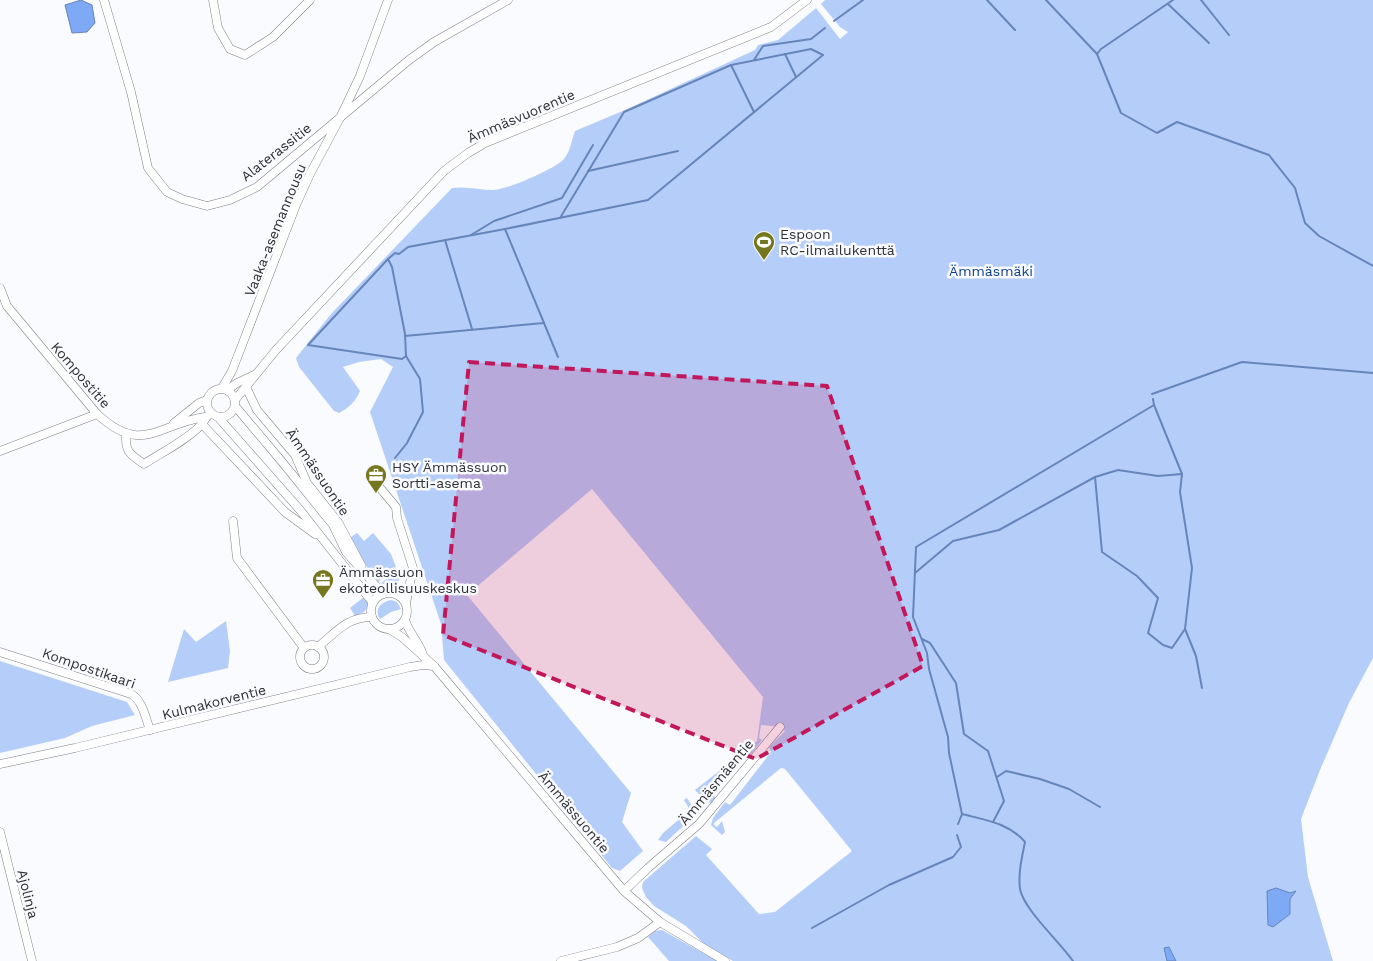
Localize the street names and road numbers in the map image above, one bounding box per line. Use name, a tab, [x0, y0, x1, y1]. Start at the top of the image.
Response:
street label: Ämmäsvuorentie	[465, 86, 577, 146]
street label: Alaterassitie	[238, 120, 314, 184]
street label: Vaaka-asemannousu	[241, 161, 309, 299]
street label: Kompostitie	[48, 339, 114, 411]
street label: Ämmässuontie	[283, 425, 353, 519]
street label: Kompostikaari	[40, 645, 138, 691]
street label: Kulmakorventie	[160, 681, 268, 723]
street label: Ämmäsmäentie	[676, 736, 756, 828]
street label: Ämmässuontie	[535, 768, 613, 856]
street label: Ajolinja	[14, 868, 42, 920]

